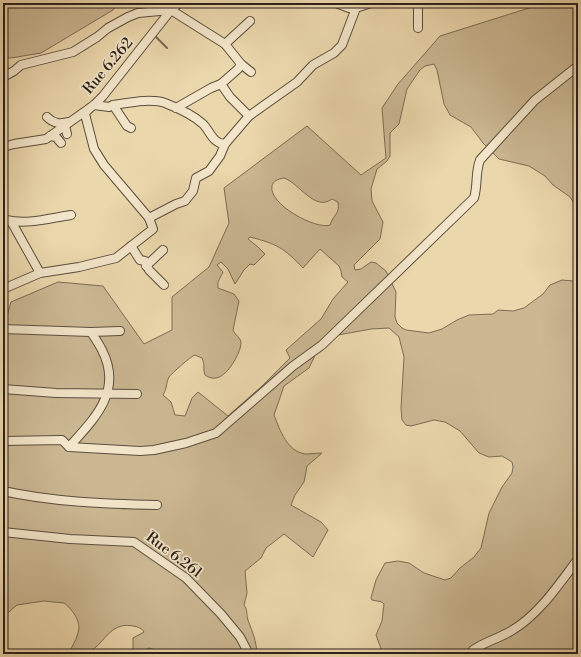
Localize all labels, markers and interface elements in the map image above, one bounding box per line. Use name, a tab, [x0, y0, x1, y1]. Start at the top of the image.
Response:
street label: Rue 6.262	[79, 34, 137, 98]
street label: Rue 6.261	[142, 528, 206, 583]

